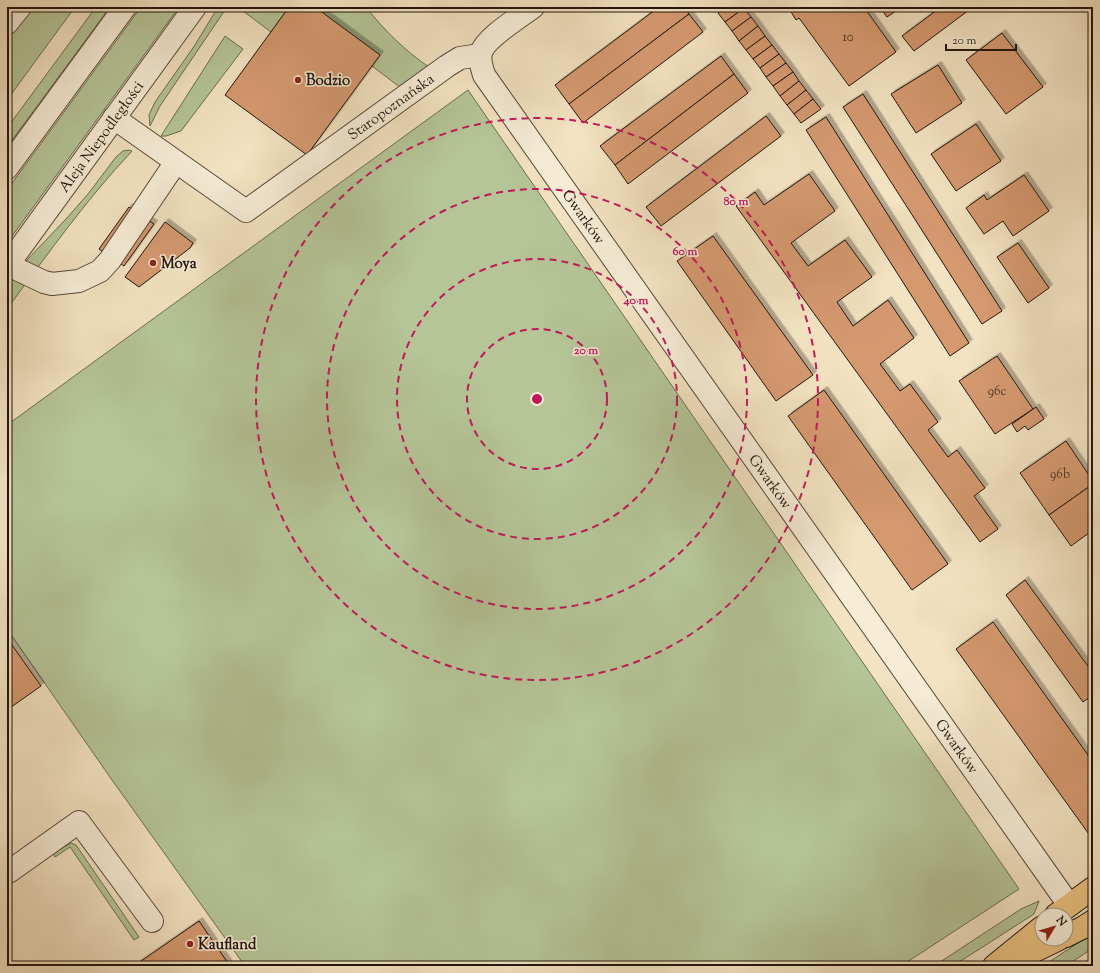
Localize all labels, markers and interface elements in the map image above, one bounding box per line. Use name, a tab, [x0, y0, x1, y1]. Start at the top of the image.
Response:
scale bar	[946, 26, 1016, 52]
house number: 10	[842, 29, 854, 47]
text: 20 m	[952, 32, 977, 50]
street label: Staropoznańska	[344, 69, 439, 146]
place label: Bodzio	[306, 71, 350, 92]
marker: Bodzio	[293, 75, 303, 85]
street label: Aleja Niepodległości	[55, 77, 150, 197]
street label: Gwarków	[556, 186, 609, 249]
text: 80 m	[724, 193, 748, 211]
text: 60 m	[673, 243, 697, 261]
place label: Moya	[161, 254, 197, 275]
marker: Moya	[148, 258, 158, 268]
text: 40 m	[623, 292, 648, 310]
text: 20 m	[574, 342, 598, 360]
house number: 96c	[988, 383, 1006, 401]
centre of rings	[530, 392, 544, 406]
street label: Gwarków	[743, 451, 796, 514]
house number: 96b	[1050, 466, 1070, 484]
street label: Gwarków	[929, 715, 983, 779]
north arrow	[1034, 907, 1074, 947]
text: N	[1051, 912, 1070, 930]
place label: Kaufland	[198, 935, 257, 956]
marker: Kaufland	[185, 939, 195, 949]

